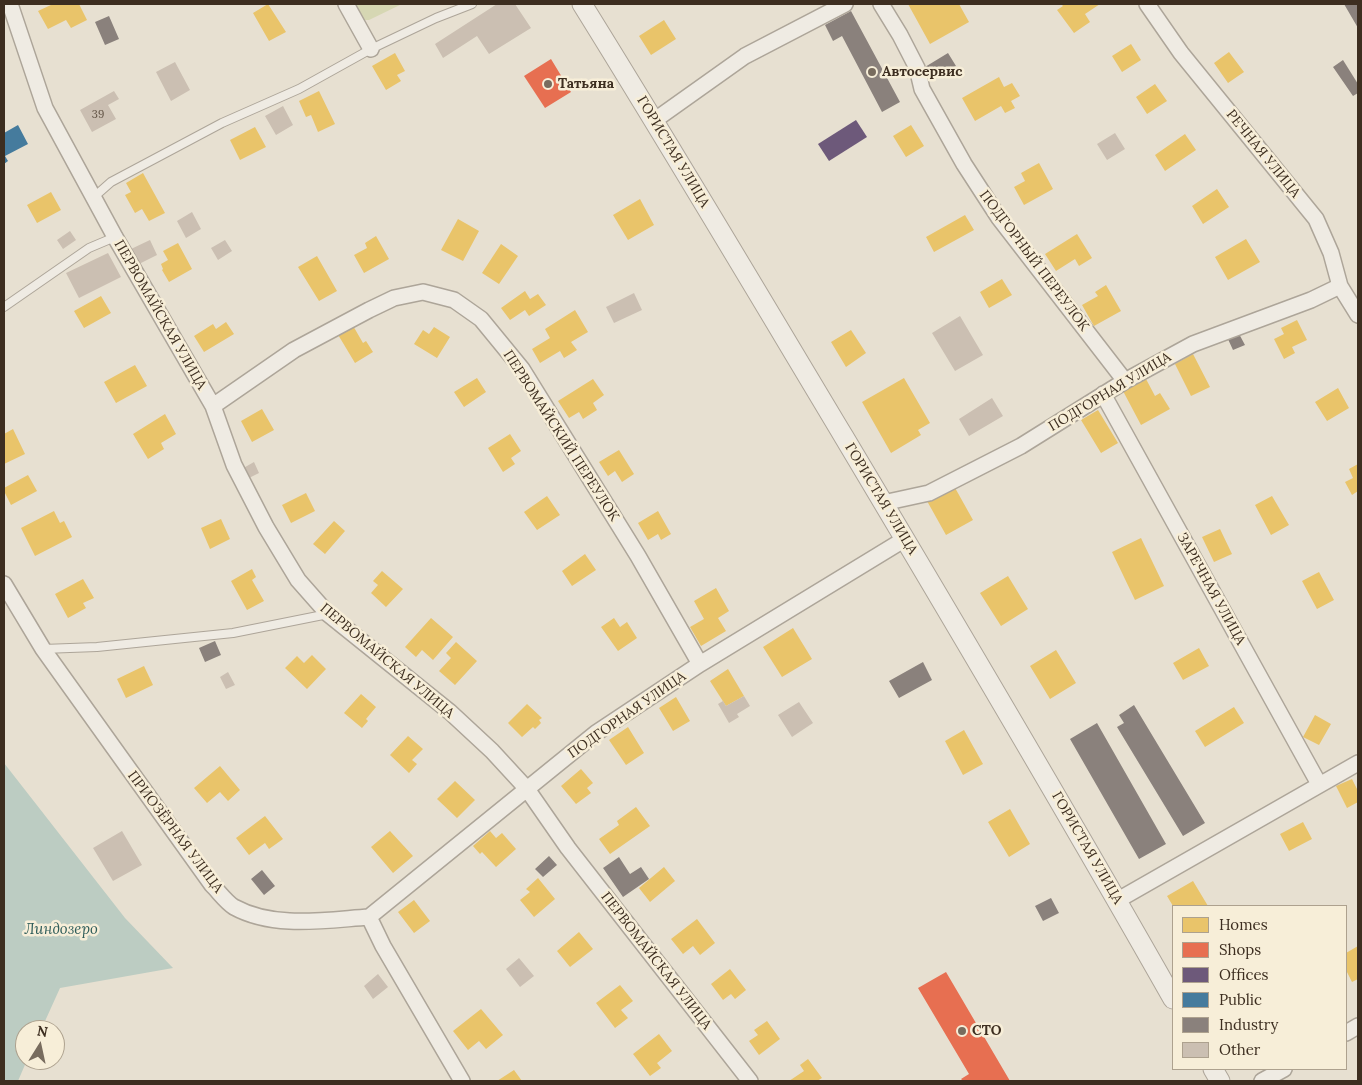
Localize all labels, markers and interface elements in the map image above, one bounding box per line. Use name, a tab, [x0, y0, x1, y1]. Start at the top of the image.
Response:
place label: Автосервис	[882, 64, 962, 80]
marker: Автосервис	[866, 66, 878, 78]
place label: Татьяна	[558, 76, 614, 92]
marker: Татьяна	[542, 78, 554, 90]
street label: ГОРИСТАЯ УЛИЦА	[633, 93, 713, 211]
street label: РЕЧНАЯ УЛИЦА	[1222, 107, 1304, 201]
house number: 39	[92, 108, 104, 122]
street label: ПОДГОРНЫЙ ПЕРЕУЛОК	[976, 187, 1092, 335]
street label: ПЕРВОМАЙСКАЯ УЛИЦА	[110, 237, 210, 393]
street label: ПЕРВОМАЙСКИЙ ПЕРЕУЛОК	[499, 347, 623, 525]
street label: ПОДГОРНАЯ УЛИЦА	[1046, 349, 1174, 435]
street label: ГОРИСТАЯ УЛИЦА	[841, 440, 921, 558]
street label: ЗАРЕЧНАЯ УЛИЦА	[1173, 530, 1249, 648]
street label: ПЕРВОМАЙСКАЯ УЛИЦА	[316, 600, 458, 722]
street label: ПОДГОРНАЯ УЛИЦА	[565, 668, 689, 762]
street label: ПРИОЗЁРНАЯ УЛИЦА	[124, 768, 226, 896]
street label: ГОРИСТАЯ УЛИЦА	[1048, 789, 1126, 907]
street label: ПЕРВОМАЙСКАЯ УЛИЦА	[597, 889, 715, 1033]
legend	[1172, 905, 1347, 1070]
text: Homes	[1219, 915, 1268, 934]
water label: Линдозеро	[24, 921, 98, 939]
text: Shops	[1219, 940, 1261, 959]
text: Offices	[1219, 965, 1268, 984]
text: Public	[1219, 990, 1262, 1009]
text: Industry	[1219, 1015, 1278, 1034]
north arrow	[15, 1020, 65, 1070]
text: N	[36, 1021, 49, 1041]
place label: СТО	[972, 1023, 1001, 1039]
marker: СТО	[956, 1025, 968, 1037]
text: Other	[1219, 1040, 1260, 1059]

